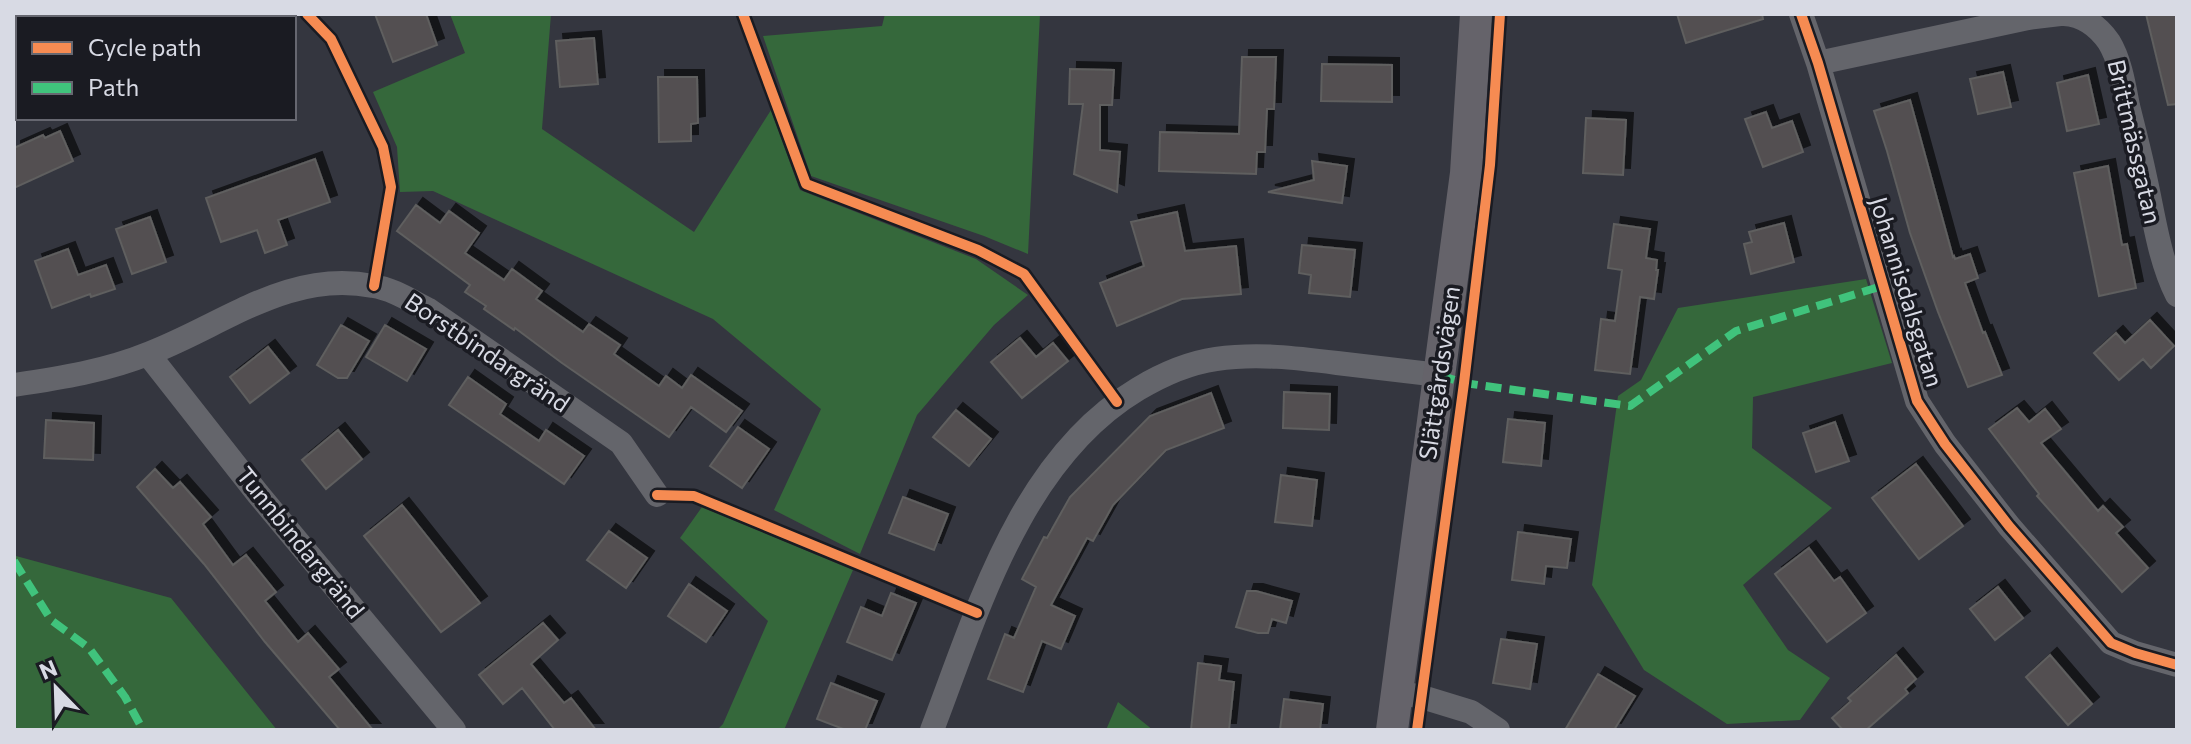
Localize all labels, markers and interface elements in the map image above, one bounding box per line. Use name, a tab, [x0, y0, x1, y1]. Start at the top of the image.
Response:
legend	[16, 16, 296, 120]
text: Cycle path	[88, 32, 202, 61]
street label: Brittmässgatan	[2102, 57, 2168, 227]
text: Path	[88, 72, 139, 101]
street label: Johannisdalsgatan	[1865, 193, 1950, 390]
street label: Slättgårdsvägen	[1412, 284, 1465, 461]
street label: Borstbindargränd	[400, 286, 576, 418]
street label: Tunnbindargränd	[231, 460, 371, 624]
north arrow	[16, 648, 96, 728]
text: N	[35, 653, 61, 685]

